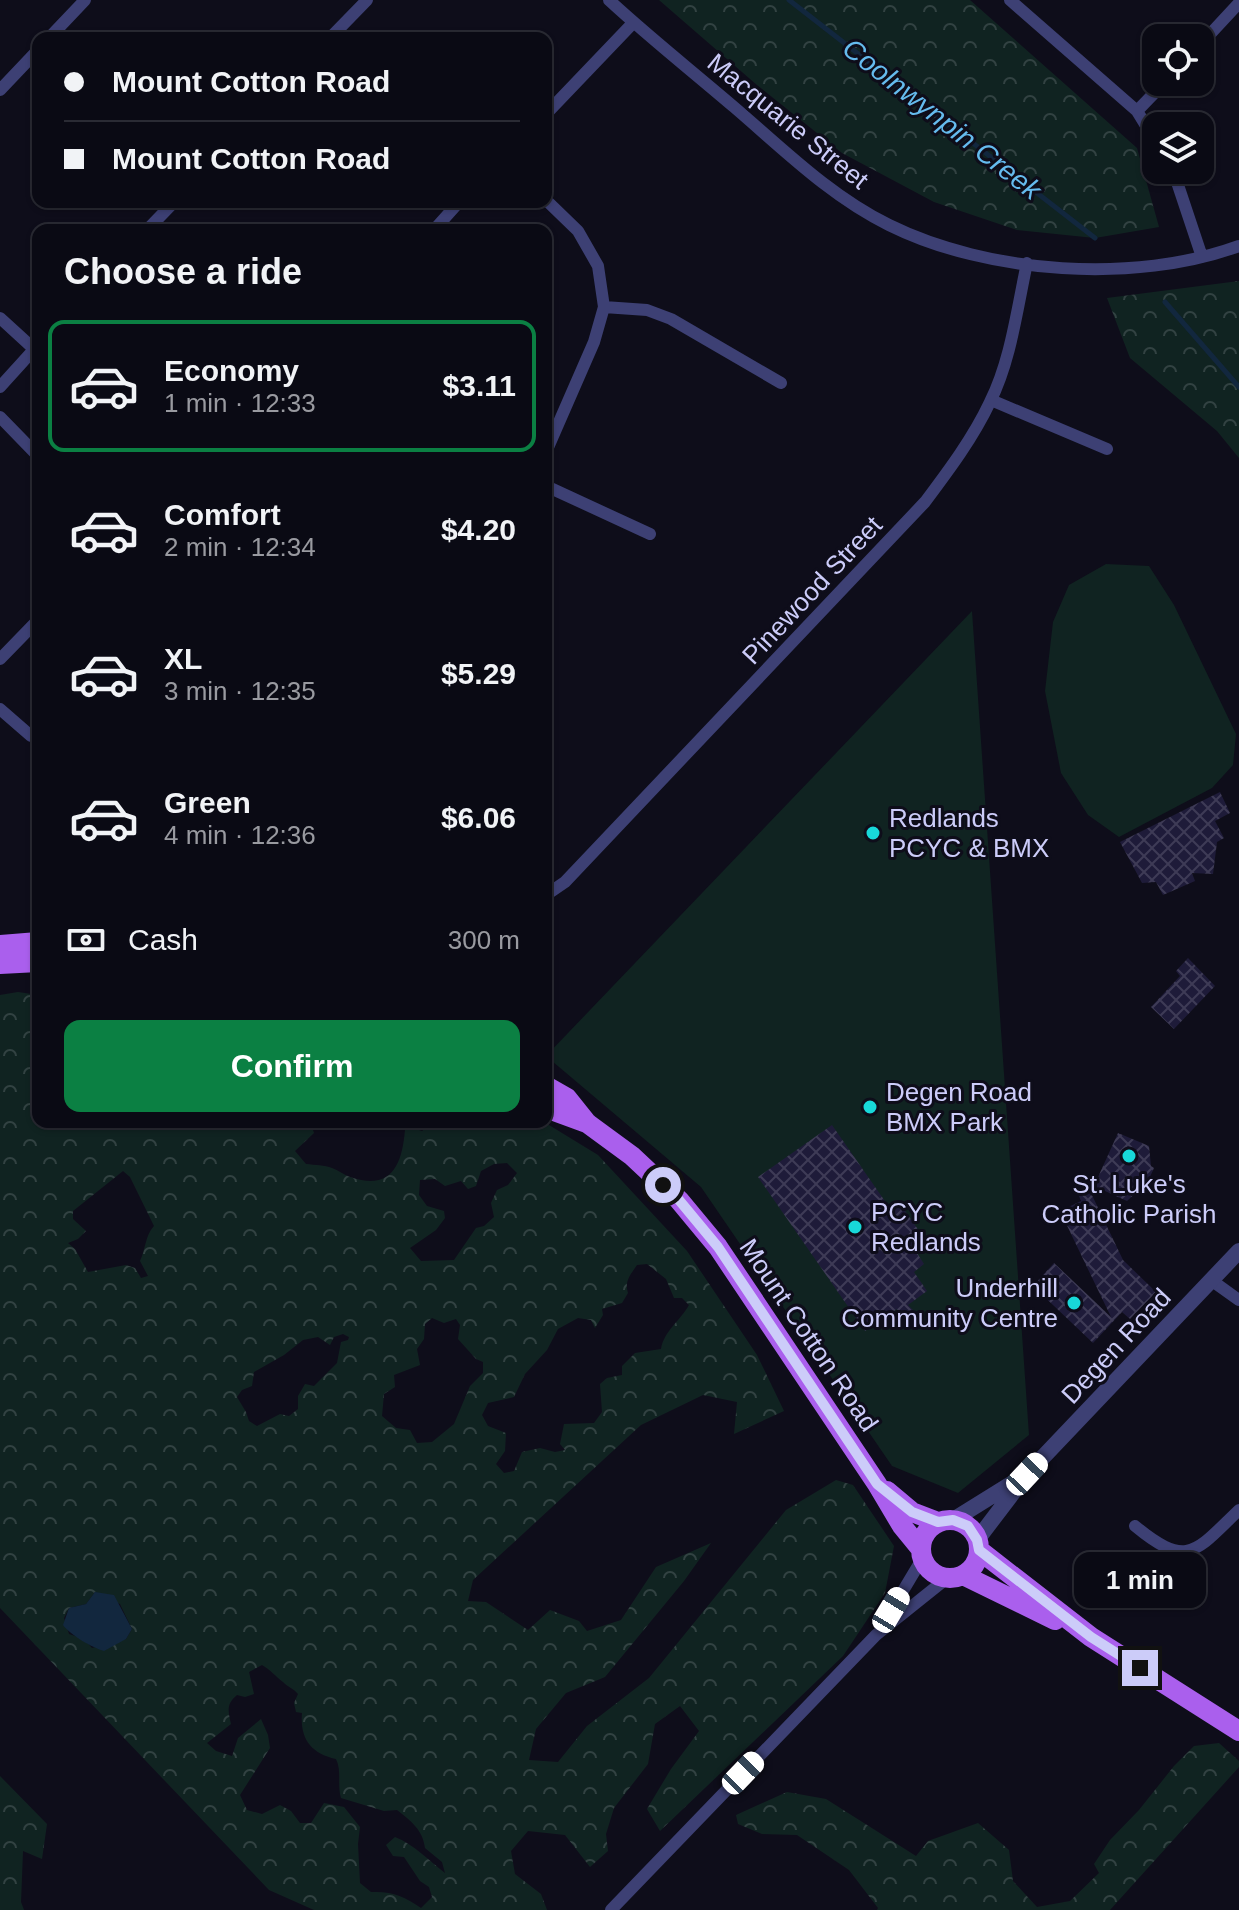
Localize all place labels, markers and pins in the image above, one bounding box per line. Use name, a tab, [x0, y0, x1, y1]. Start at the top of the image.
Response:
place label: Redlands PCYC & BMX	[889, 803, 1049, 863]
marker: Redlands PCYC & BMX	[864, 824, 882, 842]
place label: Degen Road BMX Park	[886, 1077, 1032, 1137]
marker: Degen Road BMX Park	[861, 1098, 879, 1116]
marker: St. Luke's Catholic Parish	[1120, 1147, 1138, 1165]
place label: St. Luke's Catholic Parish	[1042, 1169, 1216, 1229]
place label: PCYC Redlands	[871, 1197, 981, 1257]
marker: PCYC Redlands	[846, 1218, 864, 1236]
place label: Underhill Community Centre	[841, 1273, 1058, 1333]
marker: Underhill Community Centre	[1065, 1294, 1083, 1312]

